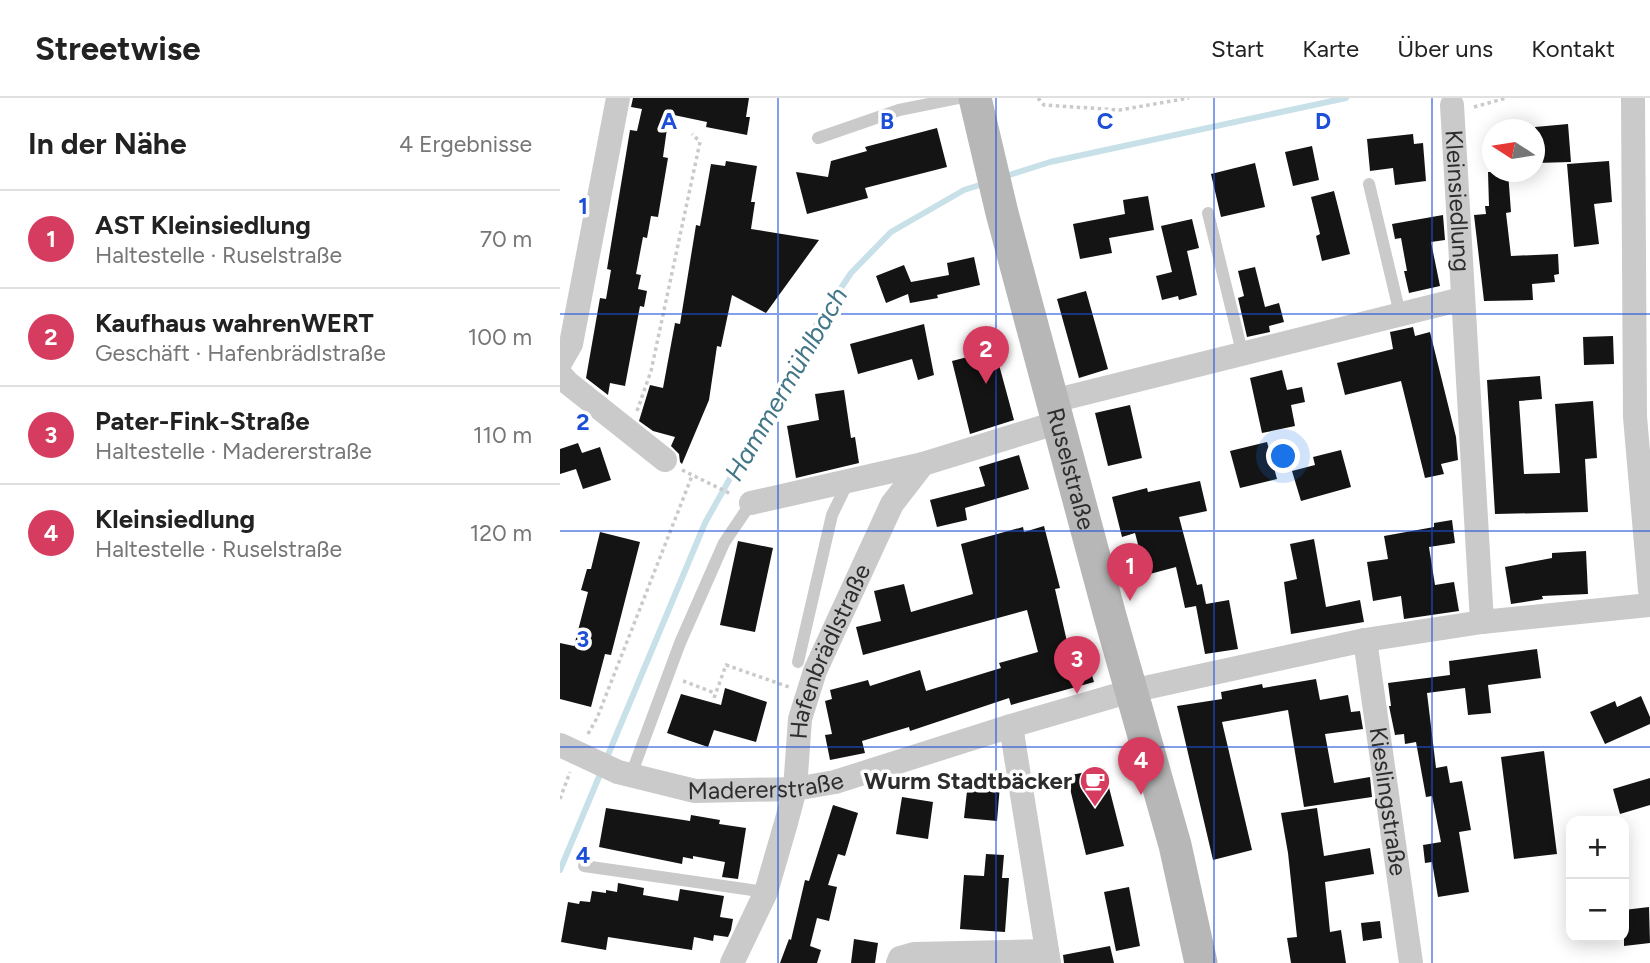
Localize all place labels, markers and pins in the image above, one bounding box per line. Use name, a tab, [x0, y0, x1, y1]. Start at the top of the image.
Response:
pin: 2	[963, 326, 1009, 384]
pin: 1	[1107, 543, 1153, 601]
pin: 3	[1054, 636, 1100, 694]
pin: 4	[1118, 737, 1164, 795]
cafe icon: Wurm Stadtbäcker	[1078, 764, 1112, 808]
place label: Wurm Stadtbäcker	[864, 766, 1072, 795]

